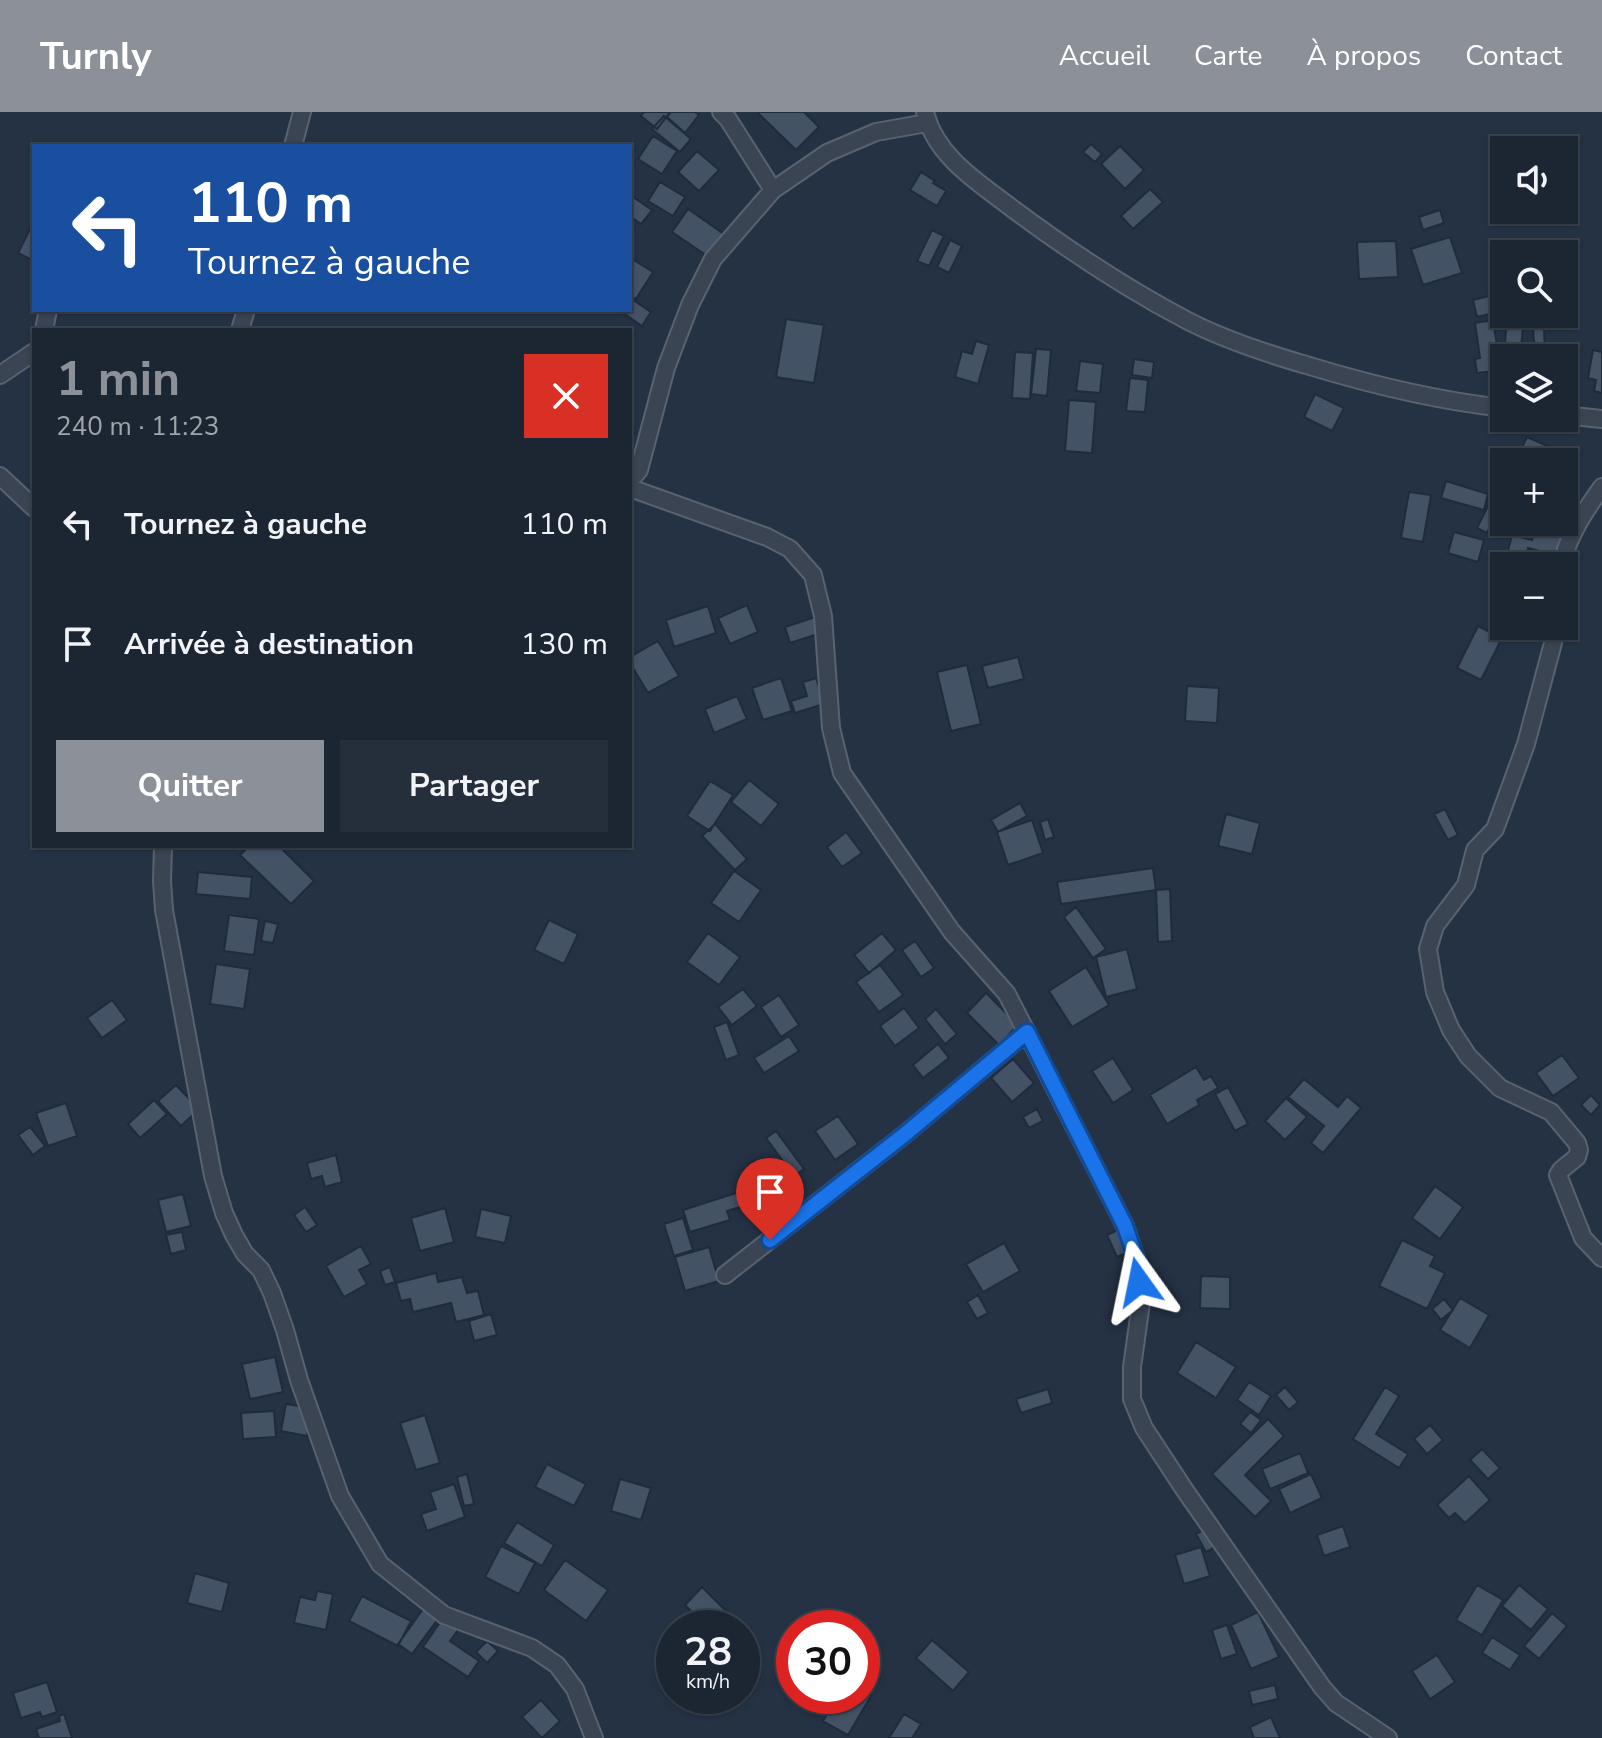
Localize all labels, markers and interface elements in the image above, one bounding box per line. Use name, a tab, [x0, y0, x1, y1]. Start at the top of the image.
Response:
text: Turnly	[40, 31, 152, 82]
text: Accueil	[1059, 37, 1150, 75]
text: Carte	[1194, 37, 1263, 75]
text: À propos	[1307, 37, 1421, 75]
text: Contact	[1465, 37, 1562, 75]
map controls	[1490, 136, 1578, 640]
button: sound	[1490, 136, 1578, 224]
text: 110 m	[188, 165, 353, 242]
icon: left	[56, 176, 160, 280]
text: Tournez à gauche	[188, 238, 470, 287]
button: search	[1490, 240, 1578, 328]
button: layers	[1490, 344, 1578, 432]
text: 1 min	[56, 346, 180, 412]
button: close	[524, 354, 608, 438]
text: 240 m · 11:23	[56, 409, 219, 444]
button: +	[1490, 448, 1578, 536]
icon: left	[56, 502, 100, 546]
text: Tournez à gauche	[124, 504, 367, 545]
text: 110 m	[521, 504, 608, 545]
button: −	[1490, 552, 1578, 640]
icon: arrive	[56, 622, 100, 666]
text: Arrivée à destination	[124, 624, 414, 665]
text: 130 m	[521, 624, 608, 665]
button: Quitter	[56, 740, 324, 832]
button: Partager	[340, 740, 608, 832]
pin	[736, 1158, 804, 1240]
icon: arrive	[748, 1170, 792, 1214]
position arrow	[1097, 1240, 1181, 1324]
speed limit sign: 30	[776, 1610, 880, 1714]
text: 28	[684, 1625, 732, 1679]
text: km/h	[686, 1668, 730, 1695]

